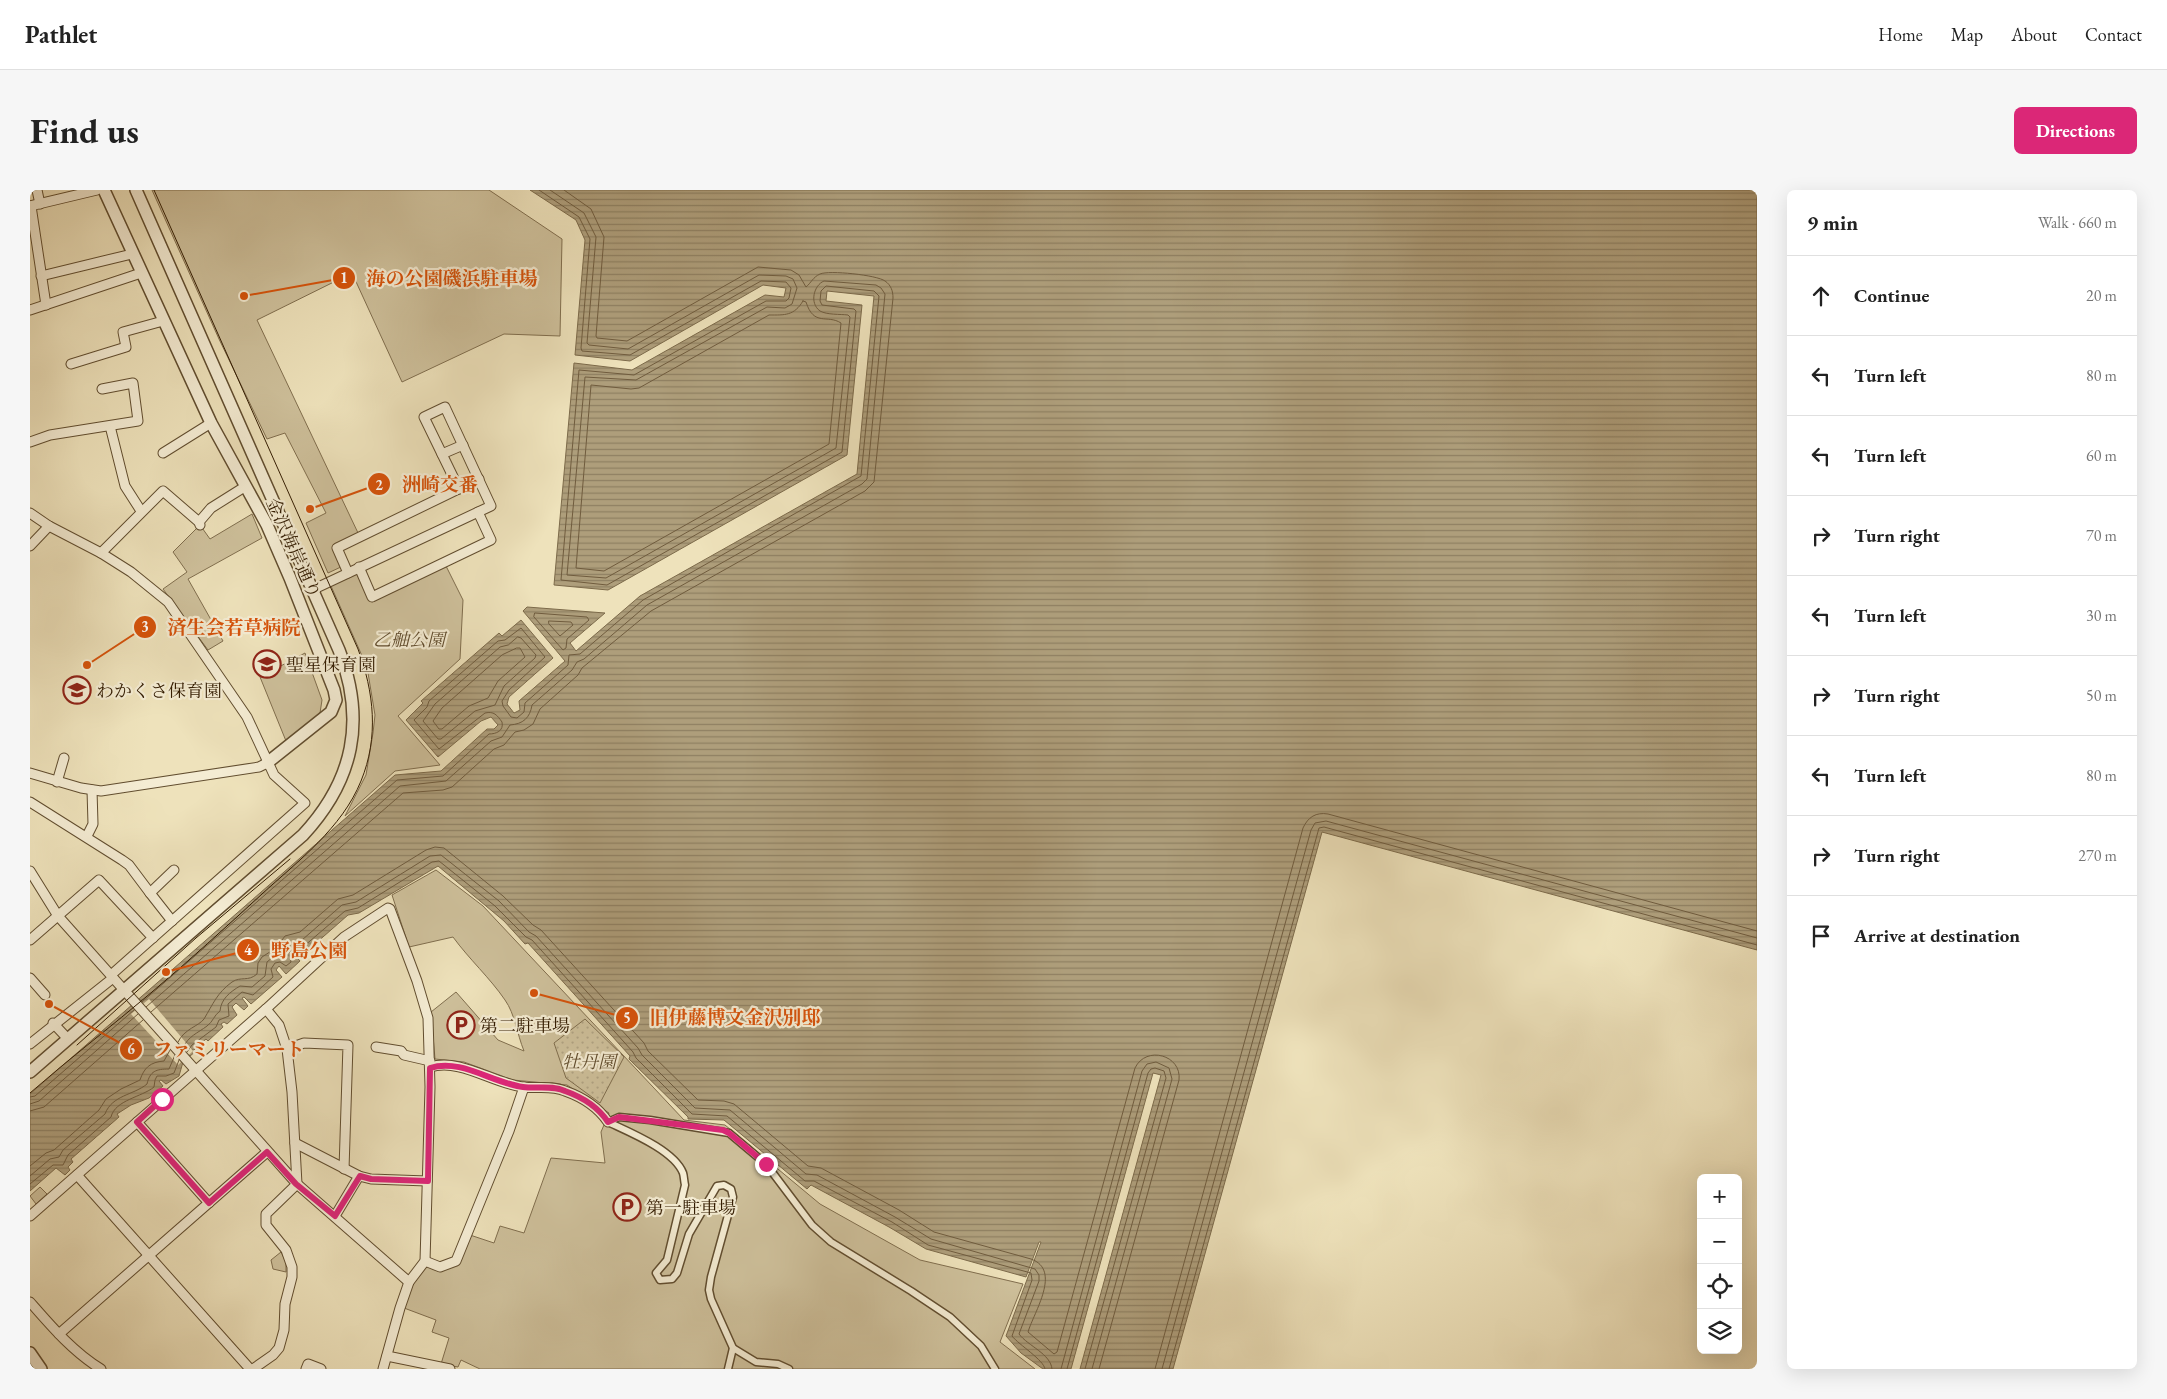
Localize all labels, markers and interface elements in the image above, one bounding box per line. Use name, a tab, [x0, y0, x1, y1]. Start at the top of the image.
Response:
text: Pathlet	[25, 19, 97, 50]
text: Home	[1878, 23, 1923, 46]
text: Map	[1951, 23, 1983, 46]
text: About	[2011, 23, 2057, 46]
text: Contact	[2085, 23, 2142, 46]
button: Directions	[2014, 107, 2137, 154]
text: Find us	[30, 108, 139, 153]
text: 9 min	[1807, 209, 1858, 236]
text: Walk · 660 m	[2038, 212, 2117, 233]
callout: 海の公園磯浜駐車場	[332, 261, 548, 295]
text: 海の公園磯浜駐車場	[366, 266, 538, 291]
text: 1	[340, 268, 348, 287]
icon: ahead	[1807, 282, 1835, 310]
text: Continue	[1854, 283, 1929, 308]
text: 20 m	[2086, 285, 2117, 306]
icon: left	[1807, 362, 1835, 390]
text: Turn left	[1854, 363, 1926, 388]
text: 80 m	[2086, 365, 2117, 386]
icon: left	[1807, 442, 1835, 470]
text: Turn left	[1854, 443, 1926, 468]
text: 60 m	[2086, 445, 2117, 466]
callout: 洲崎交番	[367, 467, 488, 501]
text: 洲崎交番	[402, 472, 478, 497]
text: 2	[375, 475, 383, 494]
street label: 金沢海岸通り	[262, 494, 326, 602]
icon: right	[1807, 522, 1835, 550]
text: Turn right	[1854, 523, 1940, 548]
text: 70 m	[2086, 525, 2117, 546]
icon: left	[1807, 602, 1835, 630]
text: Turn left	[1854, 603, 1926, 628]
text: 30 m	[2086, 605, 2117, 626]
callout: 済生会若草病院	[132, 610, 310, 644]
text: 済生会若草病院	[167, 615, 301, 640]
text: 3	[141, 617, 149, 636]
park label: 乙舳公園	[373, 628, 448, 651]
school or university icon: 聖星保育園	[252, 649, 282, 679]
place label: 聖星保育園	[286, 653, 376, 676]
school or university icon: わかくさ保育園	[62, 675, 92, 705]
place label: わかくさ保育園	[96, 679, 222, 702]
icon: right	[1807, 682, 1835, 710]
text: Turn right	[1854, 683, 1940, 708]
text: 50 m	[2086, 685, 2117, 706]
icon: left	[1807, 762, 1835, 790]
text: Turn left	[1854, 763, 1926, 788]
text: 80 m	[2086, 765, 2117, 786]
icon: right	[1807, 842, 1835, 870]
text: Turn right	[1854, 843, 1940, 868]
text: 270 m	[2078, 845, 2117, 866]
icon: arrive	[1807, 922, 1835, 950]
text: Arrive at destination	[1854, 923, 2020, 948]
callout: 野島公園	[236, 933, 357, 967]
text: 野島公園	[271, 938, 347, 963]
text: 4	[244, 940, 253, 959]
callout: 旧伊藤博文金沢別邸	[614, 1001, 830, 1035]
text: 旧伊藤博文金沢別邸	[649, 1005, 821, 1030]
text: 5	[623, 1008, 631, 1027]
parking icon: 第二駐車場	[446, 1010, 476, 1040]
place label: 第二駐車場	[480, 1014, 570, 1037]
callout: ファミリーマート	[118, 1032, 315, 1066]
text: ファミリーマート	[153, 1037, 305, 1062]
text: 6	[127, 1039, 135, 1058]
park label: 牡丹園	[562, 1050, 619, 1073]
route start	[151, 1088, 174, 1111]
route end	[755, 1153, 778, 1176]
map controls	[1697, 1174, 1742, 1354]
button: +	[1697, 1174, 1742, 1219]
parking icon: 第一駐車場	[612, 1192, 642, 1222]
place label: 第一駐車場	[646, 1196, 736, 1219]
button: −	[1697, 1219, 1742, 1264]
button: locate	[1697, 1264, 1742, 1309]
button: layers	[1697, 1309, 1742, 1354]

